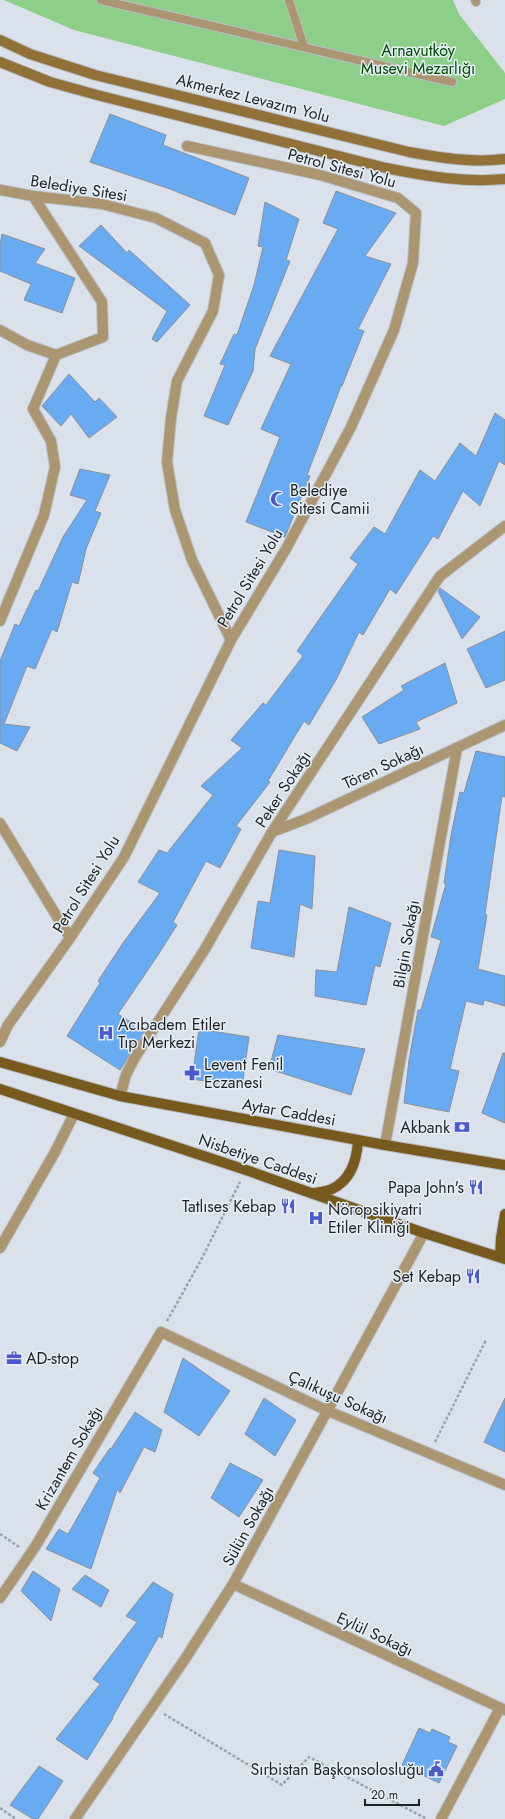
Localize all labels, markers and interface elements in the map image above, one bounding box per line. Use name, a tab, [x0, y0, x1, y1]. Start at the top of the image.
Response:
park label: Arnavutköy Musevi Mezarlığı	[361, 39, 475, 80]
street label: Akmerkez Levazım Yolu	[174, 68, 332, 128]
street label: Petrol Sitesi Yolu	[285, 142, 399, 194]
street label: Belediye Sitesi	[29, 169, 129, 207]
place label: Belediye Sitesi Camii	[290, 479, 370, 520]
mosque icon: Belediye Sitesi Camii	[269, 490, 287, 508]
street label: Petrol Sitesi Yolu	[211, 524, 289, 632]
street label: Tören Sokağı	[339, 737, 427, 795]
street label: Peker Sokağı	[250, 746, 316, 832]
street label: Petrol Sitesi Yolu	[47, 831, 125, 937]
street label: Bilgin Sokağı	[387, 898, 425, 990]
place label: Acıbadem Etiler Tıp Merkezi	[118, 1013, 227, 1054]
hospital icon: Acıbadem Etiler Tıp Merkezi	[97, 1024, 115, 1042]
place label: Levent Fenil Eczanesi	[204, 1053, 283, 1094]
pharmacy icon: Levent Fenil Eczanesi	[183, 1064, 201, 1082]
street label: Aytar Caddesi	[241, 1092, 337, 1132]
place label: Akbank	[400, 1116, 451, 1139]
bank icon: Akbank	[453, 1118, 471, 1136]
street label: Nisbetiye Caddesi	[196, 1128, 320, 1190]
place label: Papa John's	[388, 1176, 464, 1199]
restaurant icon: Papa John's	[467, 1178, 485, 1196]
place label: Tatlıses Kebap	[182, 1195, 276, 1218]
restaurant icon: Tatlıses Kebap	[279, 1197, 297, 1215]
place label: Nöropsikiyatri Etiler Kliniği	[328, 1198, 422, 1239]
hospital icon: Nöropsikiyatri Etiler Kliniği	[307, 1209, 325, 1227]
place label: Set Kebap	[393, 1265, 461, 1288]
restaurant icon: Set Kebap	[464, 1267, 482, 1285]
place label: AD-stop	[26, 1347, 79, 1370]
office icon: AD-stop	[5, 1349, 23, 1367]
street label: Çalıkuşu Sokağı	[284, 1365, 392, 1429]
street label: Krizantem Sokağı	[30, 1402, 108, 1514]
street label: Sülün Sokağı	[217, 1482, 279, 1570]
street label: Eylül Sokağı	[333, 1606, 417, 1662]
place label: Sırbistan Başkonsolosluğu	[250, 1758, 424, 1781]
public building icon: Sırbistan Başkonsolosluğu	[427, 1760, 445, 1778]
scale bar	[365, 1781, 419, 1807]
text: 20 m	[371, 1786, 398, 1804]

